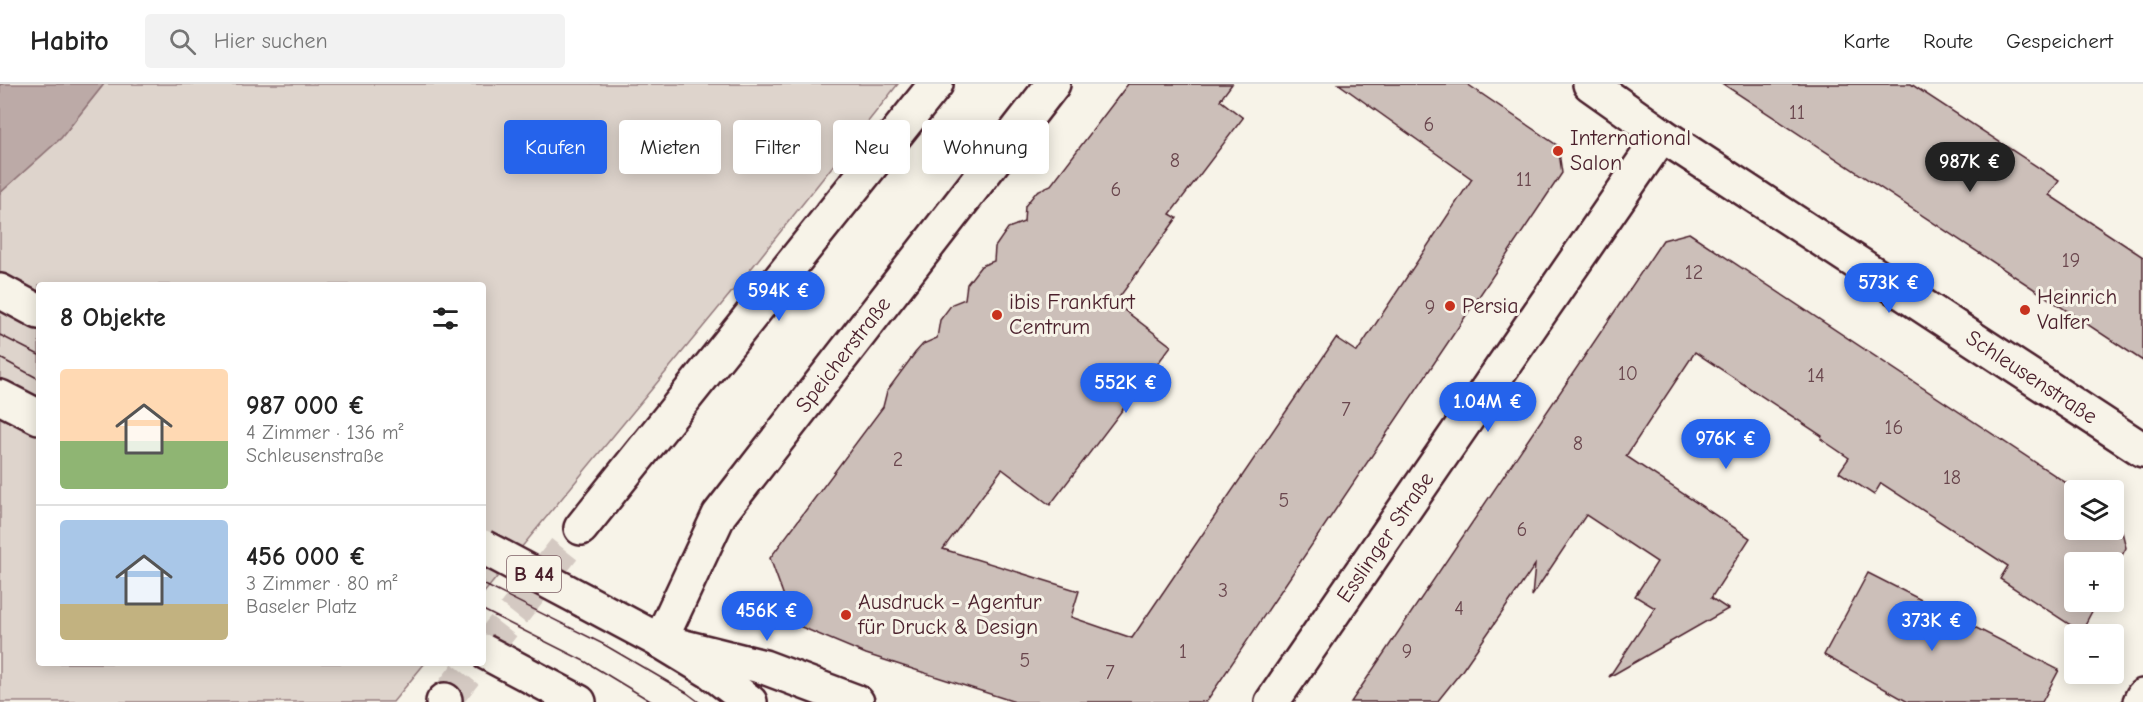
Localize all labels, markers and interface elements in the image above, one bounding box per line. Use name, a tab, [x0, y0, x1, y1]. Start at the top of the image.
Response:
search box	[145, 14, 565, 68]
text: Habito	[30, 25, 109, 57]
icon: search	[166, 25, 199, 58]
text: Hier suchen	[214, 28, 328, 54]
text: Karte	[1843, 29, 1890, 53]
text: Route	[1923, 29, 1973, 53]
text: Gespeichert	[2006, 29, 2113, 53]
house number: 11	[1789, 101, 1805, 124]
house number: 6	[1424, 113, 1434, 136]
chip: Kaufen	[504, 120, 607, 174]
chip: Mieten	[619, 120, 721, 174]
chip: Filter	[733, 120, 821, 174]
chip: Neu	[833, 120, 910, 174]
chip: Wohnung	[922, 120, 1049, 174]
place label: International Salon	[1570, 125, 1691, 176]
pin: 987K €	[1921, 142, 2019, 193]
marker: International Salon	[1551, 144, 1565, 158]
house number: 8	[1170, 149, 1180, 172]
text: 987K €	[1939, 150, 2001, 173]
house number: 11	[1516, 168, 1532, 191]
house number: 6	[1111, 178, 1121, 201]
house number: 19	[2062, 249, 2080, 272]
house number: 12	[1685, 261, 1703, 284]
pin: 573K €	[1840, 263, 1938, 314]
pin: 594K €	[730, 271, 828, 322]
text: 573K €	[1858, 271, 1920, 294]
text: 594K €	[748, 279, 810, 302]
place label: Heinrich Valfer	[2037, 284, 2117, 335]
place label: ibis Frankfurt Centrum	[1009, 289, 1136, 340]
street label: Speicherstraße	[790, 291, 896, 418]
place label: Persia	[1462, 293, 1519, 319]
house number: 9	[1425, 296, 1435, 319]
marker: Persia	[1443, 299, 1457, 313]
icon: filters	[429, 302, 462, 335]
text: 8 Objekte	[60, 303, 166, 333]
marker: Heinrich Valfer	[2018, 303, 2032, 317]
marker: ibis Frankfurt Centrum	[990, 308, 1004, 322]
street label: Schleusenstraße	[1961, 325, 2102, 429]
house number: 10	[1618, 362, 1638, 385]
pin: 552K €	[1077, 363, 1175, 414]
house number: 14	[1807, 364, 1825, 387]
text: 552K €	[1094, 371, 1158, 394]
pin: 1.04M €	[1433, 382, 1543, 433]
text: 1.04M €	[1453, 390, 1523, 413]
text: 987 000 €	[246, 391, 366, 421]
icon: home	[108, 393, 180, 465]
house number: 7	[1341, 398, 1351, 421]
house number: 16	[1885, 416, 1903, 439]
pin: 976K €	[1677, 419, 1775, 470]
text: 4 Zimmer · 136 m²	[246, 421, 404, 444]
text: 976K €	[1695, 427, 1757, 450]
house number: 8	[1573, 432, 1583, 455]
text: Schleusenstraße	[246, 444, 384, 467]
house number: 2	[893, 448, 903, 471]
house number: 18	[1943, 466, 1961, 489]
street label: Esslinger Straße	[1331, 467, 1439, 608]
map controls	[2064, 480, 2124, 684]
button: layers	[2064, 480, 2124, 540]
house number: 5	[1279, 489, 1289, 512]
house number: 6	[1517, 518, 1527, 541]
text: 456 000 €	[246, 542, 367, 572]
icon: home	[108, 544, 180, 616]
button: +	[2064, 552, 2124, 612]
road number: B 44	[507, 556, 561, 592]
text: 3 Zimmer · 80 m²	[246, 572, 398, 595]
house number: 3	[1218, 579, 1228, 602]
place label: Ausdruck - Agentur für Druck & Design	[857, 589, 1042, 640]
pin: 456K €	[718, 591, 816, 642]
text: Baseler Platz	[246, 595, 356, 618]
house number: 4	[1454, 597, 1464, 620]
text: 456K €	[736, 599, 798, 622]
pin: 373K €	[1883, 601, 1981, 652]
marker: Ausdruck - Agentur für Druck & Design	[839, 608, 853, 622]
text: 373K €	[1902, 609, 1962, 632]
button: −	[2064, 624, 2124, 684]
house number: 1	[1179, 640, 1187, 663]
house number: 9	[1402, 640, 1412, 663]
house number: 5	[1020, 649, 1030, 672]
house number: 7	[1105, 661, 1115, 684]

